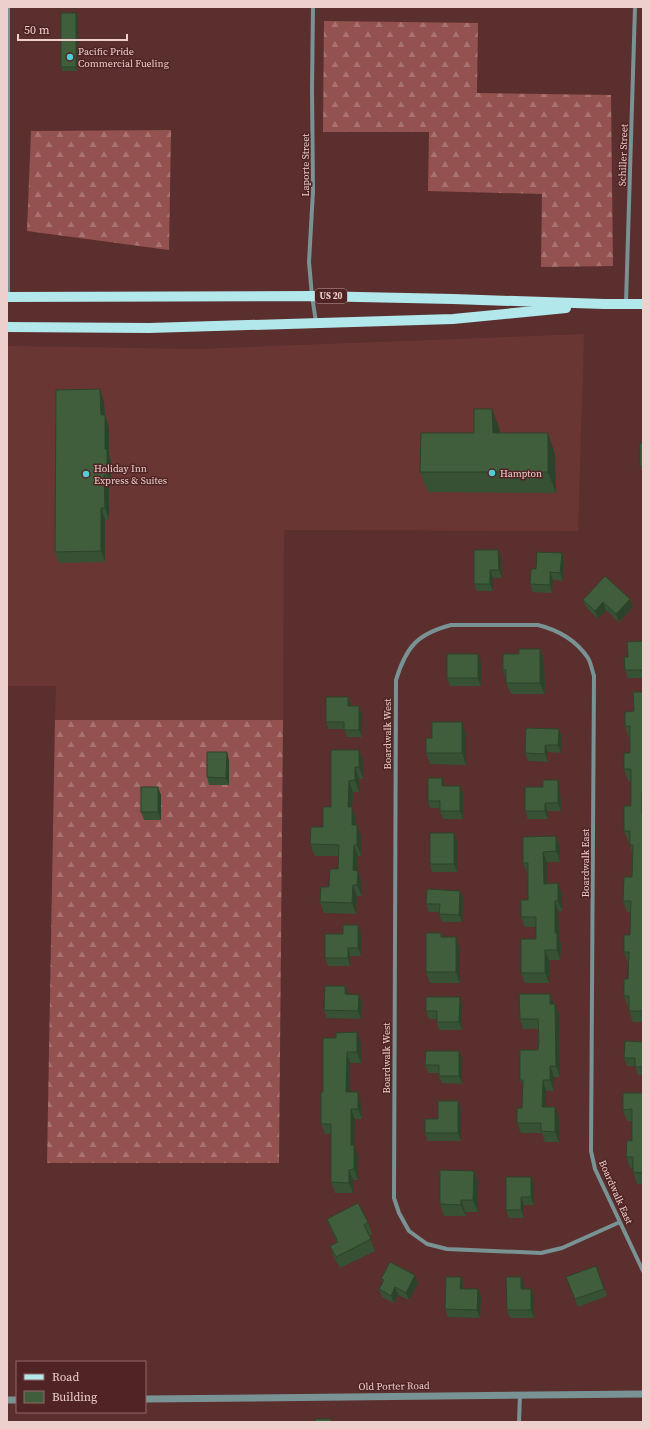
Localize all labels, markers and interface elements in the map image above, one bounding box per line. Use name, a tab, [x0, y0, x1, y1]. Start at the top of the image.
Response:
scale bar	[18, 16, 127, 42]
text: 50 m	[24, 22, 50, 38]
place label: Pacific Pride Commercial Fueling	[78, 45, 169, 70]
marker: Pacific Pride Commercial Fueling	[65, 52, 75, 62]
street label: Schiller Street	[615, 123, 631, 186]
street label: Laporte Street	[299, 133, 312, 197]
road number: US 20	[315, 289, 347, 303]
place label: Holiday Inn Express & Suites	[94, 462, 167, 487]
place label: Hampton	[500, 467, 542, 480]
marker: Hampton	[487, 468, 497, 478]
marker: Holiday Inn Express & Suites	[81, 469, 91, 479]
street label: Boardwalk West	[381, 698, 394, 770]
street label: Boardwalk East	[579, 828, 592, 897]
street label: Boardwalk West	[380, 1022, 393, 1094]
street label: Boardwalk East	[596, 1158, 636, 1227]
legend	[16, 1361, 146, 1413]
text: Road	[52, 1369, 79, 1385]
street label: Old Porter Road	[358, 1379, 430, 1393]
text: Building	[52, 1389, 97, 1405]

